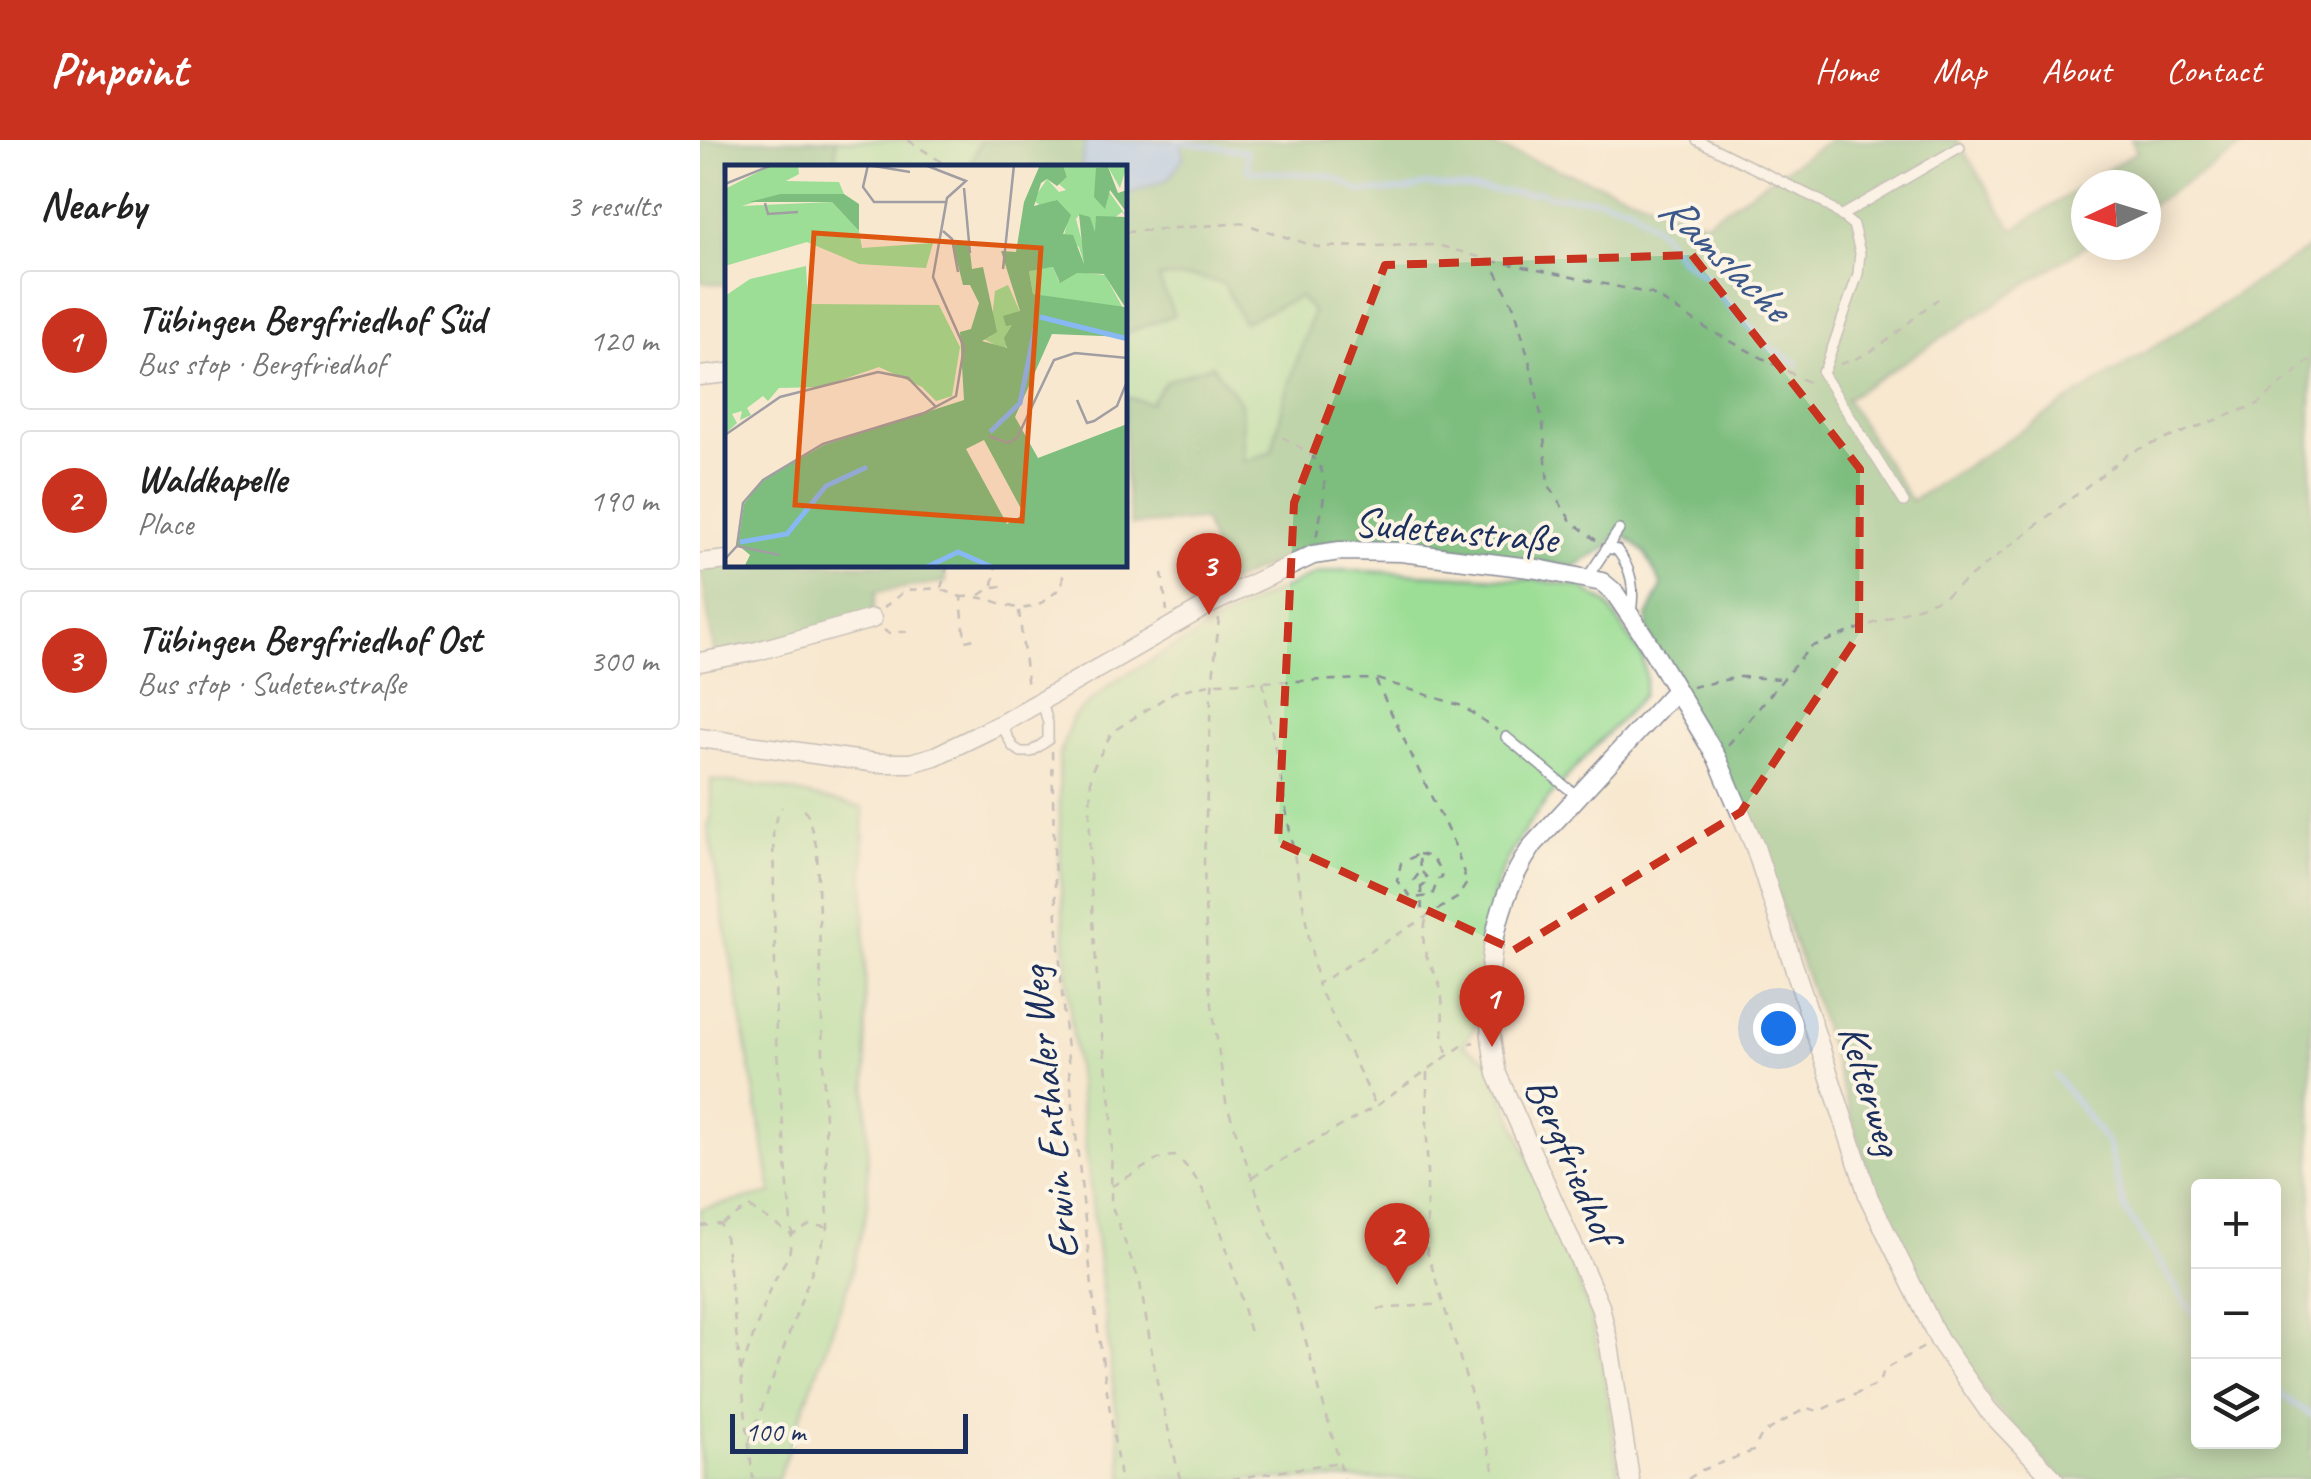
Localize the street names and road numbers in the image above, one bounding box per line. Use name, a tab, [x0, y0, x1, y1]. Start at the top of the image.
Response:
street label: Sudetenstraße	[1352, 495, 1563, 566]
street label: Erwin Enthaler Weg	[1008, 962, 1091, 1262]
street label: Kelterweg	[1826, 1018, 1916, 1164]
street label: Bergfriedhof	[1512, 1069, 1636, 1260]

